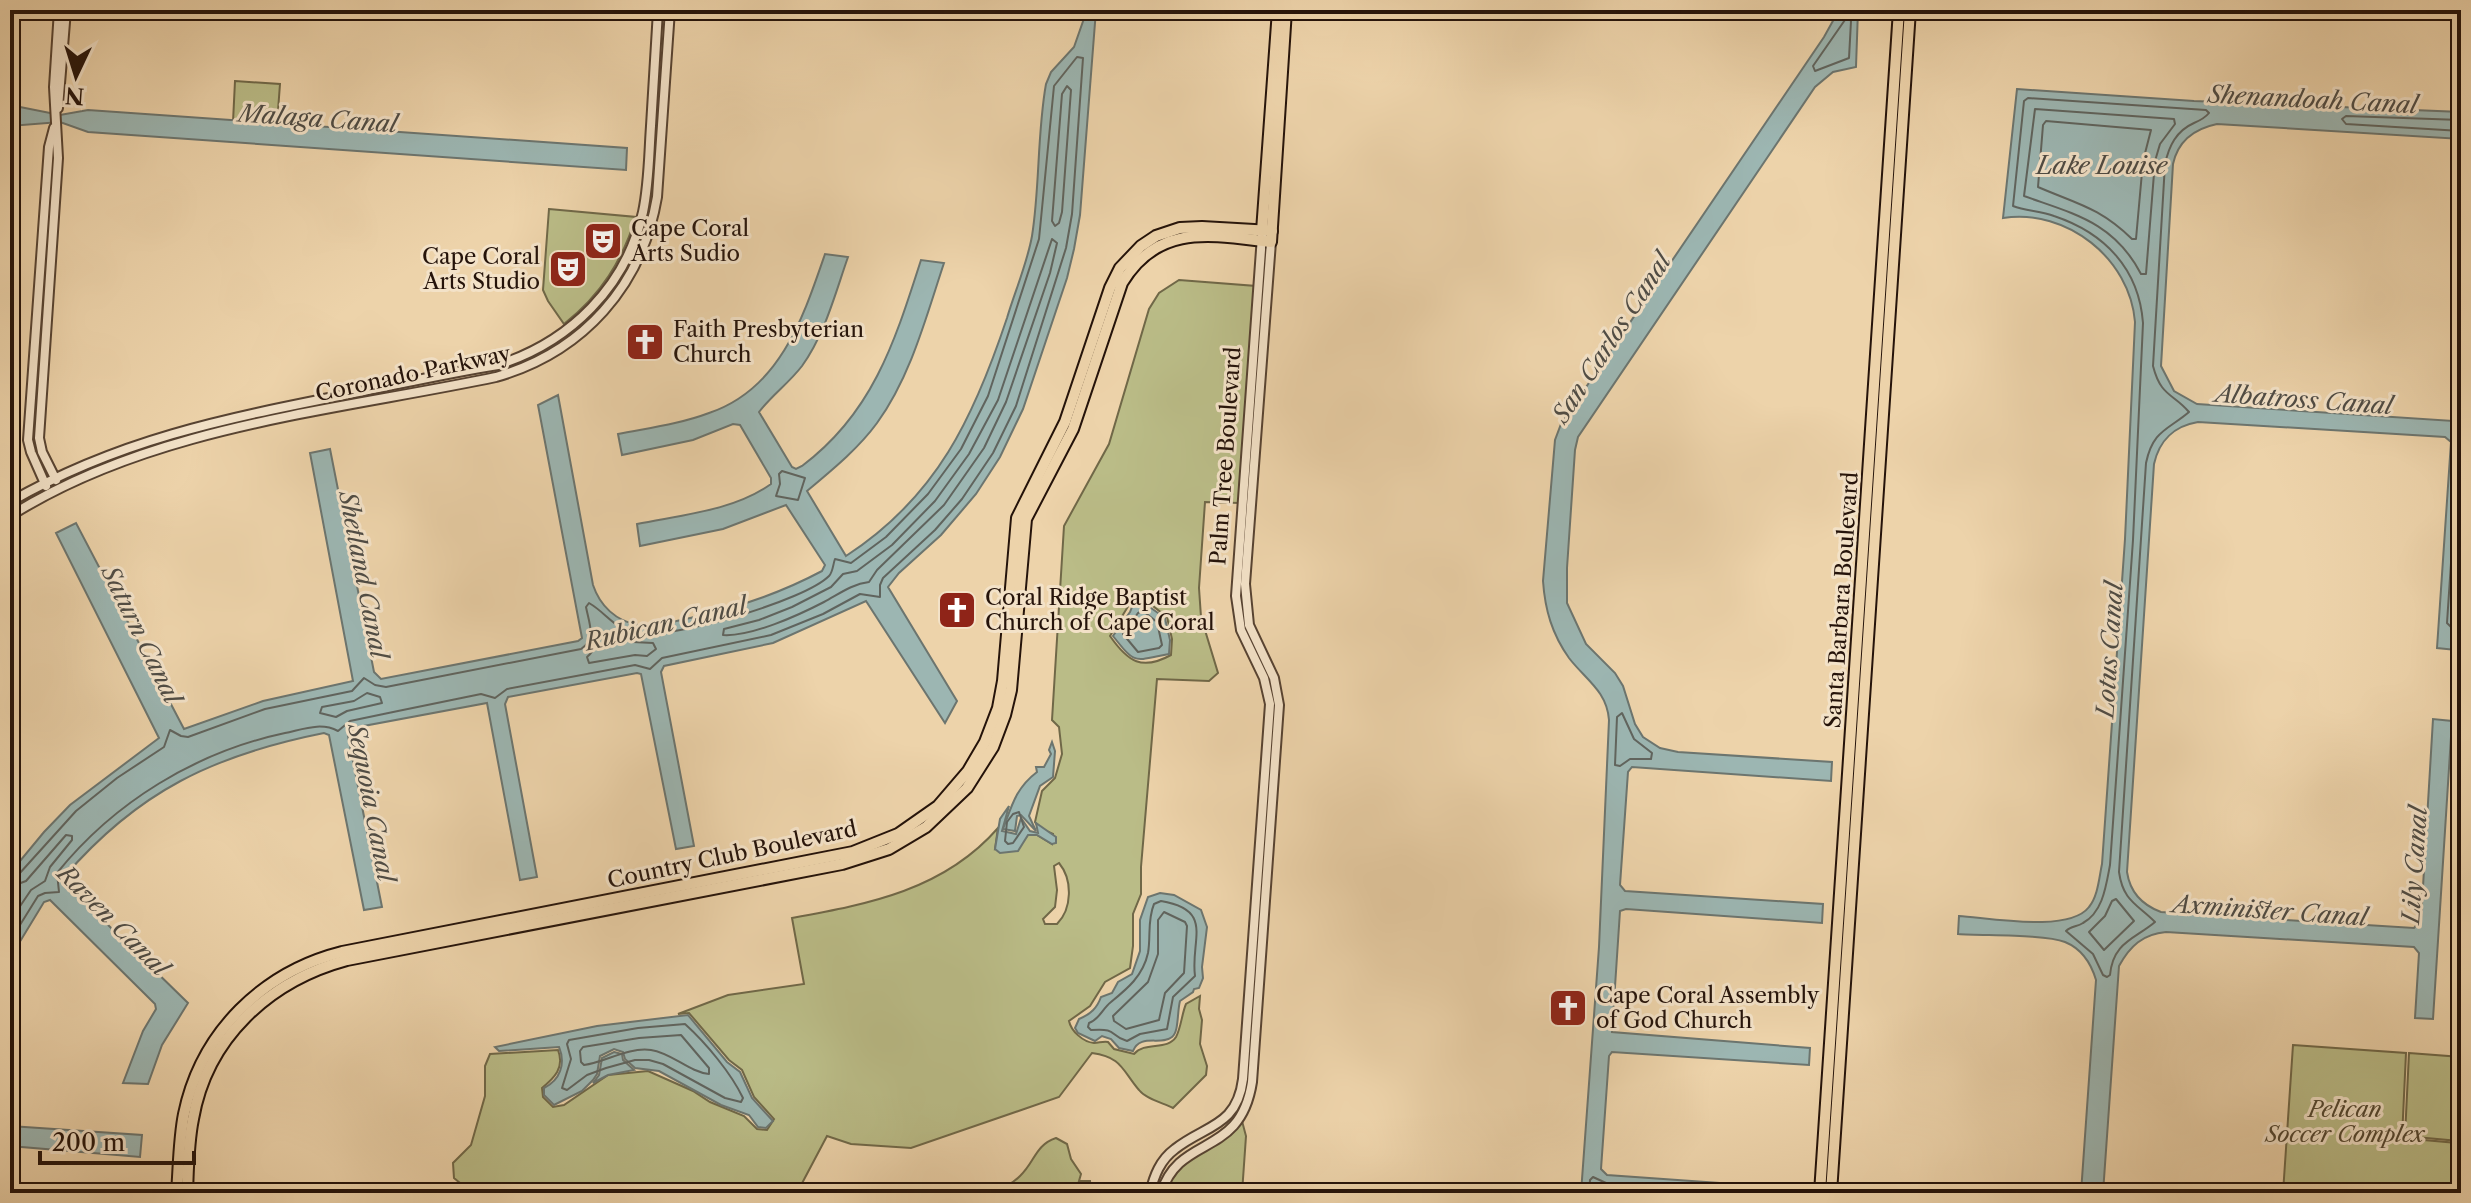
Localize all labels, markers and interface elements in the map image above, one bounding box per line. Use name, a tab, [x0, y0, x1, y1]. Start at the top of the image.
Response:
north arrow	[36, 36, 116, 116]
water label: Shenandoah Canal	[2205, 79, 2421, 120]
text: N	[64, 81, 85, 110]
water label: Malaga Canal	[235, 98, 401, 139]
water label: Lake Louise	[2035, 151, 2169, 180]
place label: Cape Coral Arts Sudio	[630, 215, 750, 267]
theatre icon: Cape Coral Arts Sudio	[582, 220, 624, 262]
place label: Cape Coral Arts Studio	[422, 243, 540, 295]
water label: San Carlos Canal	[1545, 246, 1678, 430]
theatre icon: Cape Coral Arts Studio	[547, 248, 589, 290]
place label: Faith Presbyterian Church	[673, 316, 864, 368]
church icon: Faith Presbyterian Church	[624, 321, 666, 363]
street label: Coronado Parkway	[313, 339, 514, 407]
street label: Palm Tree Boulevard	[1204, 346, 1247, 566]
water label: Albatross Canal	[2210, 379, 2396, 420]
street label: Santa Barbara Boulevard	[1819, 471, 1864, 729]
water label: Shetland Canal	[333, 487, 394, 663]
water label: Saturn Canal	[95, 559, 188, 711]
water label: Lotus Canal	[2090, 579, 2129, 721]
place label: Coral Ridge Baptist Church of Cape Coral	[985, 584, 1215, 636]
church icon: Coral Ridge Baptist Church of Cape Coral	[936, 589, 978, 631]
water label: Rubican Canal	[580, 590, 752, 657]
water label: Sequoia Canal	[342, 720, 401, 886]
water label: Lily Canal	[2396, 803, 2433, 927]
street label: Country Club Boulevard	[605, 815, 859, 894]
water label: Raven Canal	[50, 858, 177, 984]
water label: Axminister Canal	[2167, 889, 2371, 932]
place label: Cape Coral Assembly of God Church	[1596, 982, 1820, 1034]
church icon: Cape Coral Assembly of God Church	[1547, 987, 1589, 1029]
park label: Pelican Soccer Complex	[2264, 1096, 2426, 1148]
scale bar	[40, 1115, 194, 1165]
text: 200 m	[52, 1128, 125, 1157]

